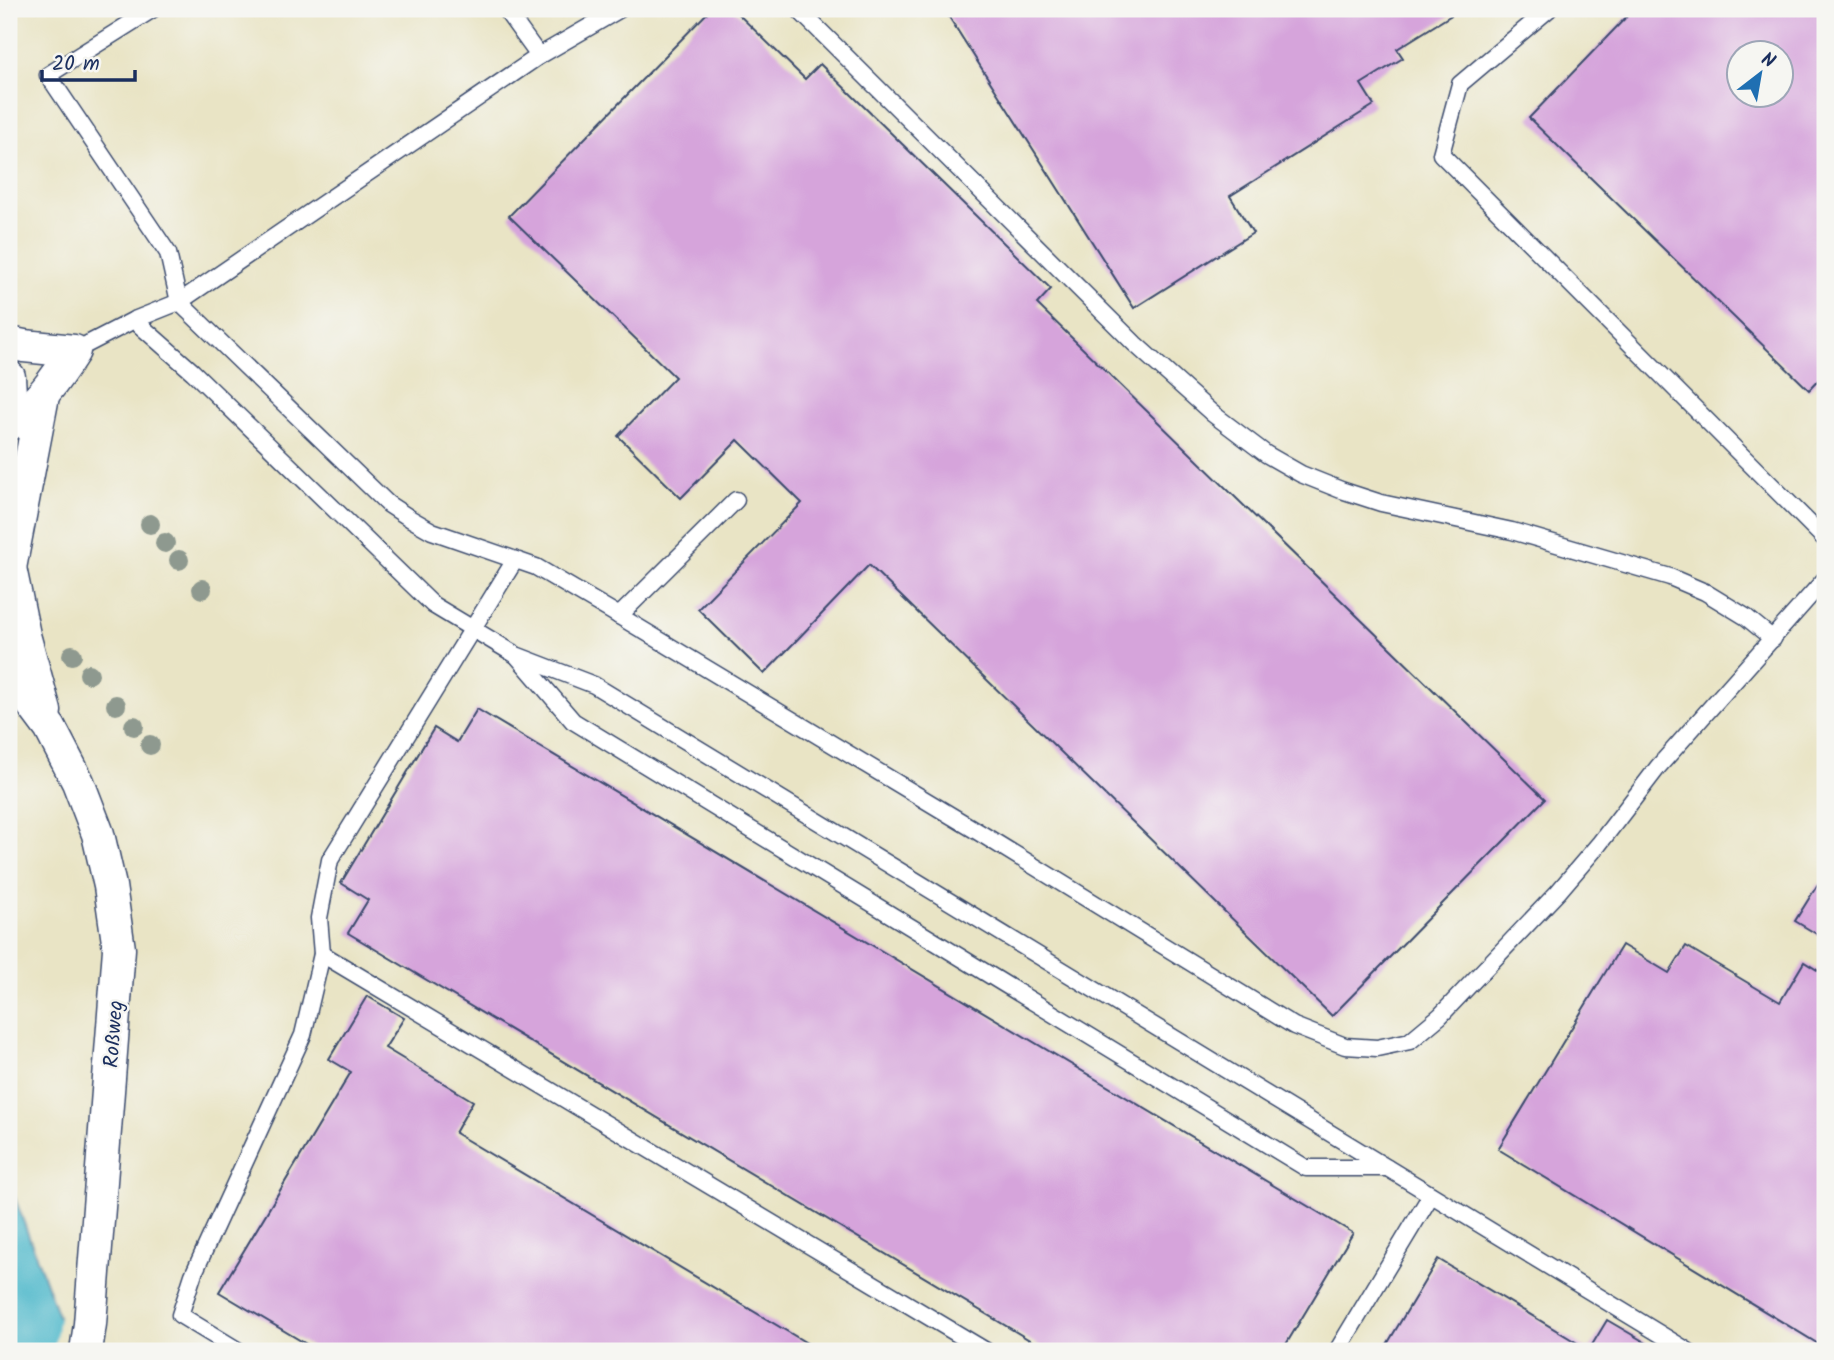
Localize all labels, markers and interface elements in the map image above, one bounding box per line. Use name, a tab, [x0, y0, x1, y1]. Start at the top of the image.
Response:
scale bar	[42, 38, 135, 82]
north arrow	[1726, 38, 1796, 108]
text: N	[1755, 45, 1781, 77]
text: 20 m	[52, 48, 100, 81]
street label: Roßweg	[96, 999, 133, 1069]

